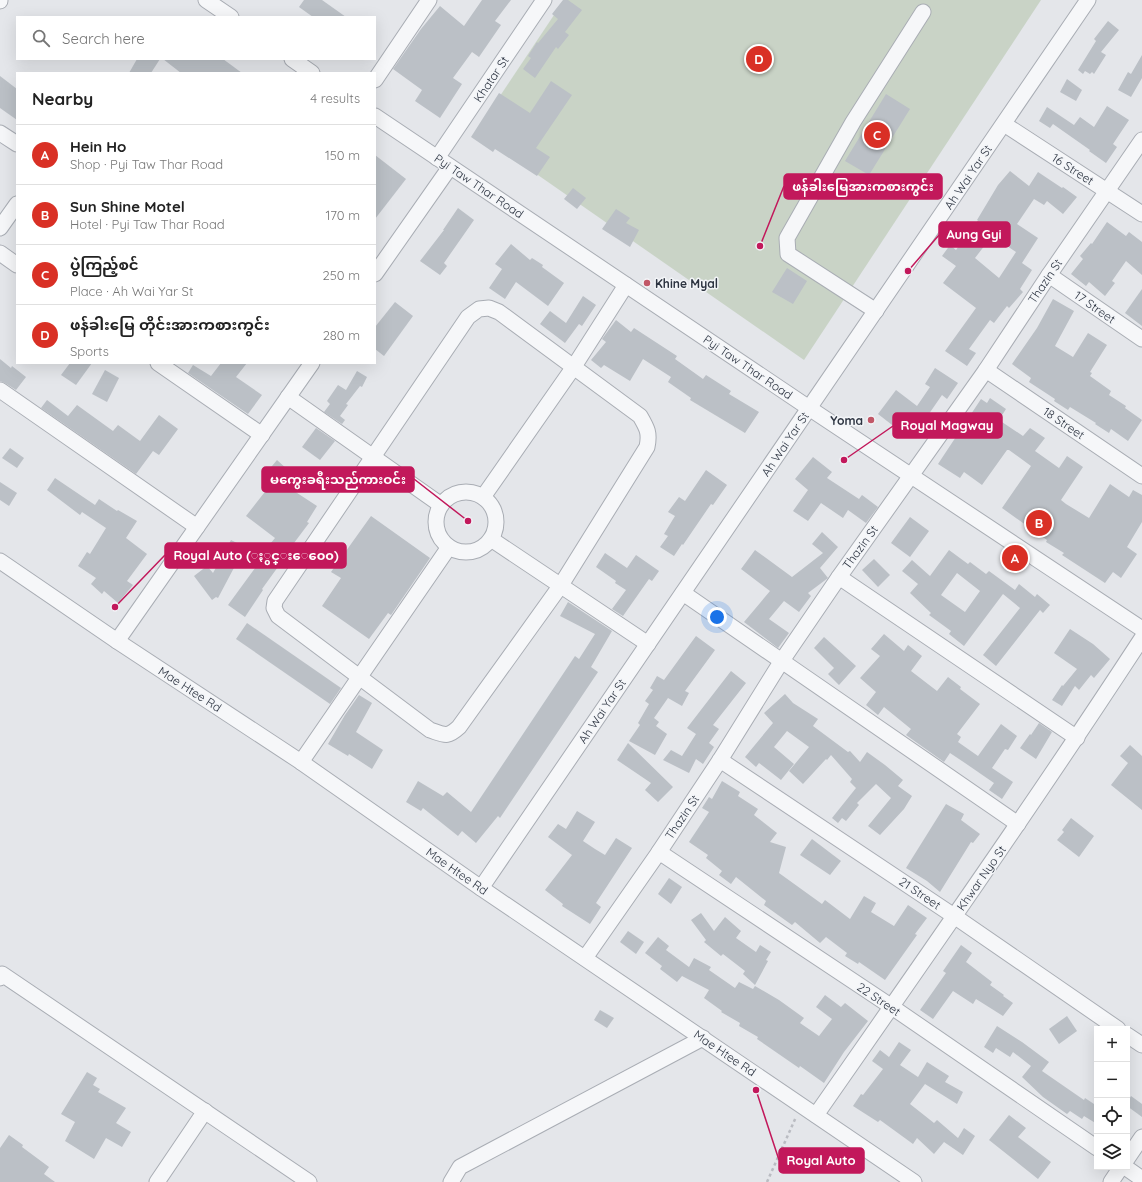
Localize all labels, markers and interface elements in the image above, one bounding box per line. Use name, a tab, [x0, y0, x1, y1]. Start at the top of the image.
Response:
search box	[16, 16, 376, 60]
icon: search	[30, 27, 52, 49]
text: Search here	[62, 29, 145, 48]
pin: D	[746, 44, 772, 74]
street label: Khatar St	[470, 53, 512, 105]
text: Nearby	[32, 88, 93, 109]
text: 4 results	[310, 90, 360, 106]
pin: C	[864, 120, 890, 150]
text: Hein Ho	[70, 137, 126, 156]
street label: Ah Wai Yar St	[941, 142, 995, 212]
text: A	[41, 147, 49, 163]
text: 150 m	[325, 147, 360, 163]
street label: 16 Street	[1049, 150, 1097, 188]
street label: Pyi Taw Thar Road	[431, 151, 527, 221]
text: Shop · Pyi Taw Thar Road	[70, 156, 223, 172]
callout: ဖန်ခါးမြေအားကစားကွင်း	[784, 174, 942, 199]
text: ဖန်ခါးမြေအားကစားကွင်း	[792, 177, 934, 197]
text: Sun Shine Motel	[70, 197, 185, 216]
text: B	[41, 207, 49, 223]
text: 170 m	[325, 207, 360, 223]
text: Hotel · Pyi Taw Thar Road	[70, 216, 225, 232]
callout: Aung Gyi	[939, 222, 1010, 247]
text: Aung Gyi	[946, 226, 1002, 242]
text: ပွဲကြည့်စင်	[70, 255, 139, 274]
street label: Thazin St	[1025, 256, 1065, 306]
text: C	[41, 267, 49, 283]
text: 250 m	[323, 267, 360, 283]
place label: Khine Myal	[655, 276, 718, 291]
marker: Khine Myal	[642, 278, 652, 288]
text: Place · Ah Wai Yar St	[70, 283, 193, 299]
street label: 17 Street	[1072, 287, 1118, 327]
text: ဖန်ခါးမြေ တိုင်းအားကစားကွင်း	[70, 315, 270, 334]
text: D	[40, 327, 50, 343]
text: 280 m	[323, 327, 360, 343]
street label: Pyi Taw Thar Road	[700, 332, 796, 402]
text: Sports	[70, 343, 109, 359]
street label: 18 Street	[1040, 404, 1088, 442]
street label: Ah Wai Yar St	[758, 409, 812, 479]
place label: Yoma	[830, 413, 863, 428]
callout: Royal Magway	[893, 413, 1002, 438]
marker: Yoma	[866, 415, 876, 425]
text: Royal Magway	[901, 417, 993, 433]
callout: မကွေးခရီးသည်ကားဝင်း	[262, 467, 414, 492]
text: မကွေးခရီးသည်ကားဝင်း	[270, 470, 406, 490]
pin: B	[1026, 508, 1052, 538]
street label: Thazin St	[839, 522, 881, 572]
callout: Royal Auto (ႏွင္းေ၀ေ၀)	[165, 543, 346, 568]
pin: A	[1002, 543, 1028, 573]
text: Royal Auto (ႏွင္းေ၀ေ၀)	[173, 547, 339, 566]
your location	[707, 607, 727, 627]
street label: Mae Htee Rd	[156, 663, 224, 715]
street label: Ah Wai Yar St	[575, 676, 629, 746]
street label: Thazin St	[662, 792, 702, 842]
street label: Khwar Nyo St	[953, 843, 1009, 913]
street label: Mae Htee Rd	[423, 844, 491, 898]
street label: 21 Street	[896, 874, 944, 912]
street label: 22 Street	[854, 979, 904, 1019]
map controls	[1094, 1026, 1130, 1170]
button: +	[1094, 1026, 1130, 1062]
street label: Mae Htee Rd	[691, 1027, 759, 1079]
button: −	[1094, 1062, 1130, 1098]
button: locate	[1094, 1098, 1130, 1134]
button: layers	[1094, 1134, 1130, 1170]
callout: Royal Auto	[779, 1148, 864, 1173]
text: Royal Auto	[786, 1152, 856, 1168]

